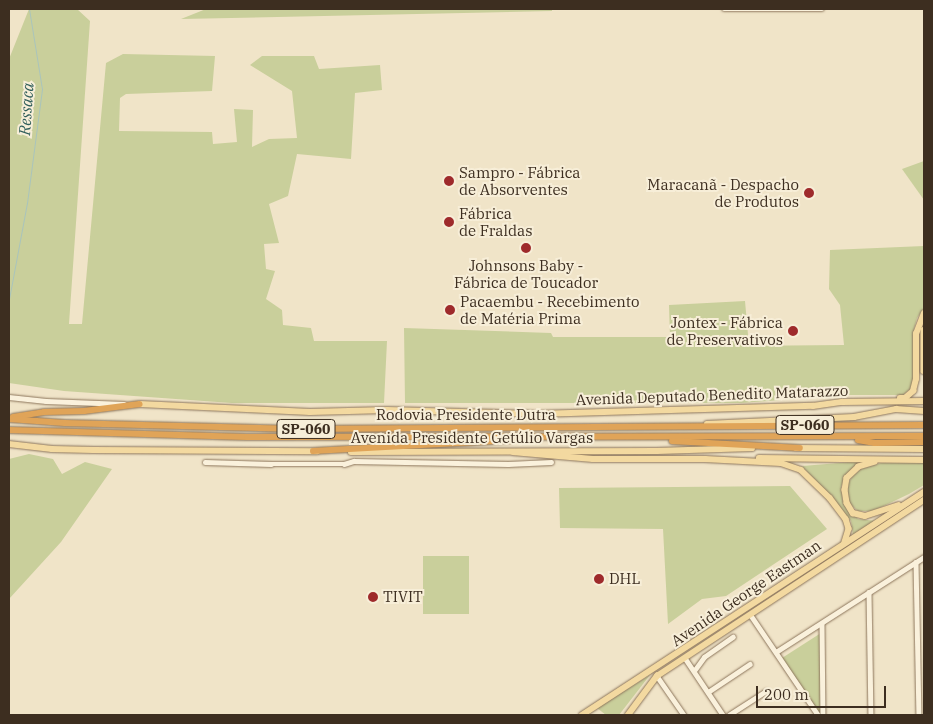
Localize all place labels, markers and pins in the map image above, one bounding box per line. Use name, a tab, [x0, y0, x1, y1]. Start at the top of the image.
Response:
place label: Sampro - Fábrica de Absorventes	[459, 163, 581, 198]
marker: Sampro - Fábrica de Absorventes	[443, 175, 455, 187]
place label: Maracanã - Despacho de Produtos	[647, 175, 799, 210]
marker: Maracanã - Despacho de Produtos	[803, 187, 815, 199]
place label: Fábrica de Fraldas	[459, 204, 533, 239]
marker: Fábrica de Fraldas	[443, 216, 455, 228]
marker: Johnsons Baby - Fábrica de Toucador	[520, 242, 532, 254]
place label: Johnsons Baby - Fábrica de Toucador	[454, 256, 598, 291]
place label: Pacaembu - Recebimento de Matéria Prima	[460, 292, 640, 327]
marker: Pacaembu - Recebimento de Matéria Prima	[444, 304, 456, 316]
place label: Jontex - Fábrica de Preservativos	[666, 313, 783, 348]
marker: Jontex - Fábrica de Preservativos	[787, 325, 799, 337]
place label: DHL	[609, 570, 640, 588]
marker: DHL	[593, 573, 605, 585]
place label: TIVIT	[383, 588, 423, 606]
marker: TIVIT	[367, 591, 379, 603]

